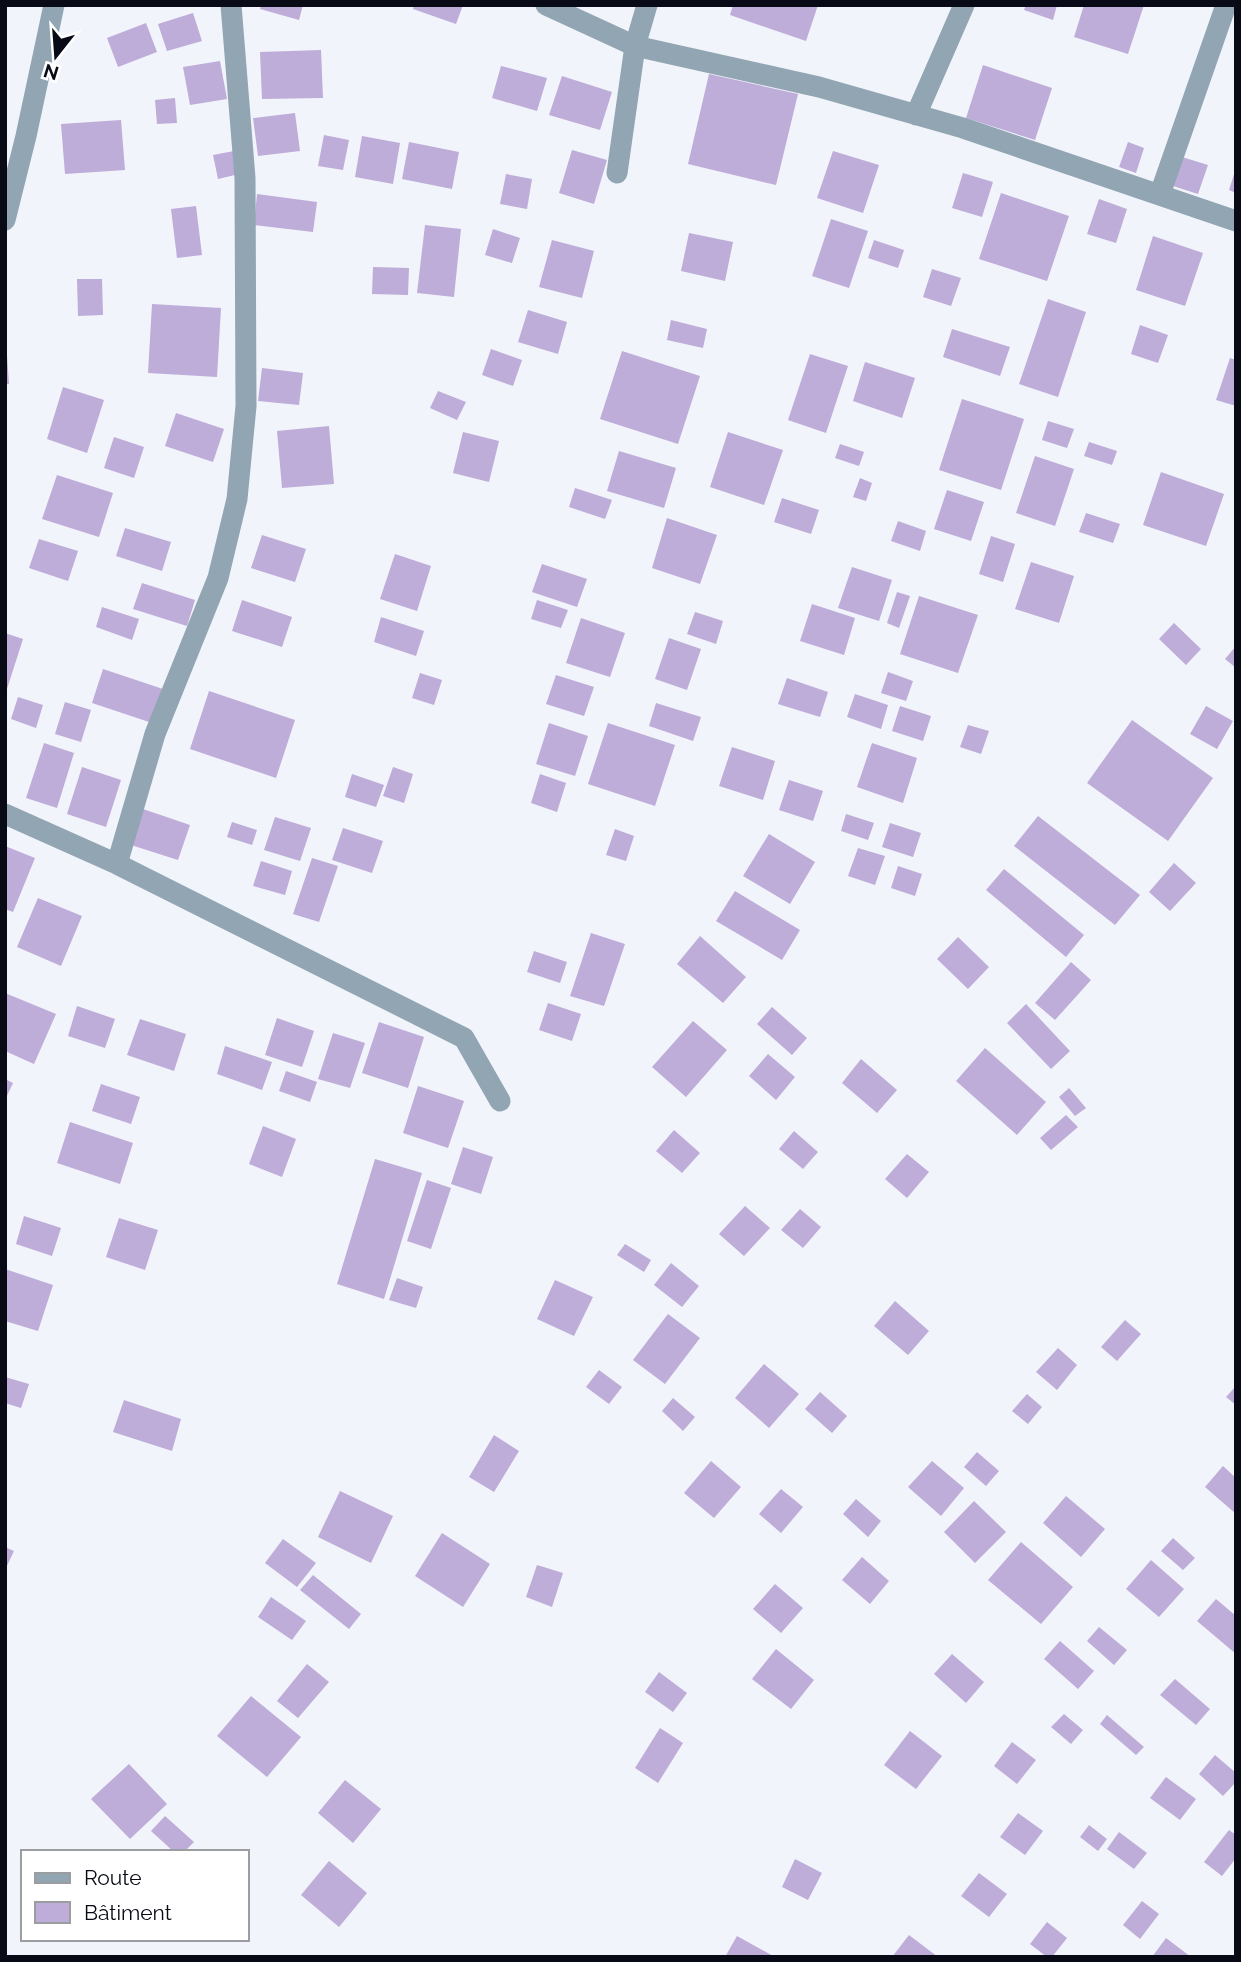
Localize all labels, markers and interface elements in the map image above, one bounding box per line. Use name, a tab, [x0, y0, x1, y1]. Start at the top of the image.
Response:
north arrow	[21, 21, 91, 91]
text: N	[41, 60, 61, 85]
legend	[21, 1850, 248, 1941]
text: Route	[84, 1865, 142, 1890]
text: Bâtiment	[84, 1900, 172, 1925]

